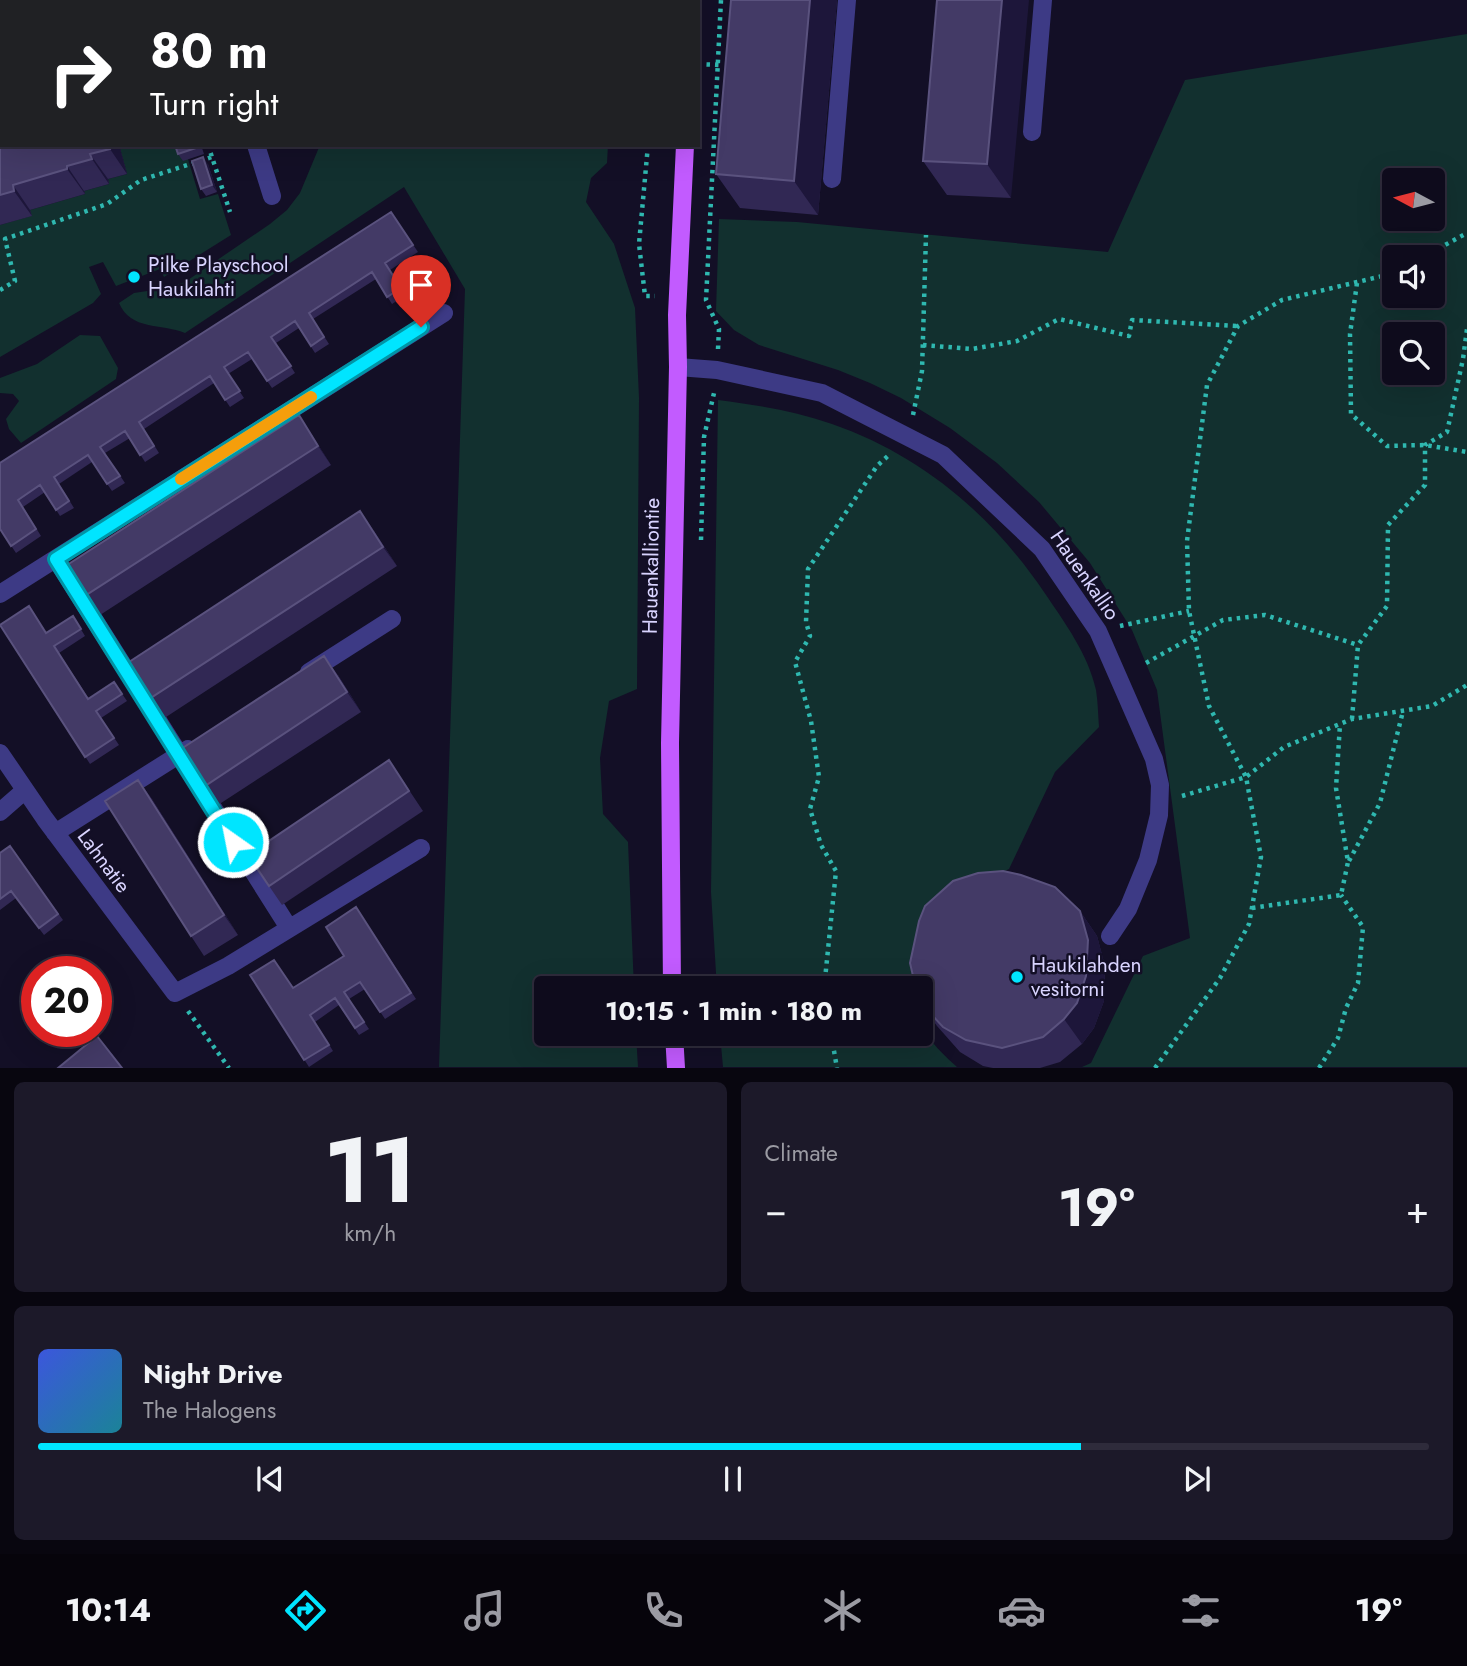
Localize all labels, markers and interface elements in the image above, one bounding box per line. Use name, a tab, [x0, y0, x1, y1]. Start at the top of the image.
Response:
text: 80 m	[150, 16, 268, 86]
icon: right	[35, 28, 126, 119]
text: Turn right	[150, 81, 279, 127]
north arrow	[1382, 168, 1446, 231]
map controls	[1382, 168, 1445, 385]
button: sound	[1382, 245, 1445, 308]
place label: Pilke Playschool Haukilahti	[148, 250, 289, 304]
pin	[391, 255, 451, 327]
icon: arrive	[402, 266, 440, 304]
marker: Pilke Playschool Haukilahti	[126, 269, 142, 285]
button: search	[1382, 322, 1445, 385]
street label: Hauenkalliontie	[635, 497, 667, 634]
street label: Hauenkallio	[1043, 524, 1127, 626]
position arrow	[196, 805, 270, 879]
street label: Lahnatie	[70, 823, 138, 899]
place label: Haukilahden vesitorni	[1031, 950, 1142, 1004]
speed limit sign: 20	[21, 956, 112, 1047]
marker: Haukilahden vesitorni	[1009, 969, 1025, 985]
text: 10:15 · 1 min · 180 m	[605, 992, 862, 1030]
text: 11	[324, 1105, 417, 1236]
text: Climate	[765, 1136, 838, 1170]
text: 19°	[1058, 1170, 1135, 1246]
text: −	[765, 1182, 787, 1237]
text: +	[1406, 1182, 1429, 1237]
text: km/h	[344, 1216, 396, 1250]
text: Night Drive	[143, 1355, 283, 1393]
text: The Halogens	[143, 1393, 276, 1427]
icon: previous	[251, 1460, 289, 1498]
icon: pause	[714, 1460, 752, 1498]
icon: next	[1178, 1460, 1216, 1498]
icon: directions	[281, 1586, 330, 1635]
icon: music	[460, 1586, 509, 1635]
icon: phone	[639, 1586, 688, 1635]
icon: climate	[818, 1586, 867, 1635]
icon: car	[997, 1586, 1046, 1635]
icon: filters	[1176, 1586, 1225, 1635]
text: 10:14	[65, 1587, 151, 1633]
text: 19°	[1355, 1587, 1402, 1633]

